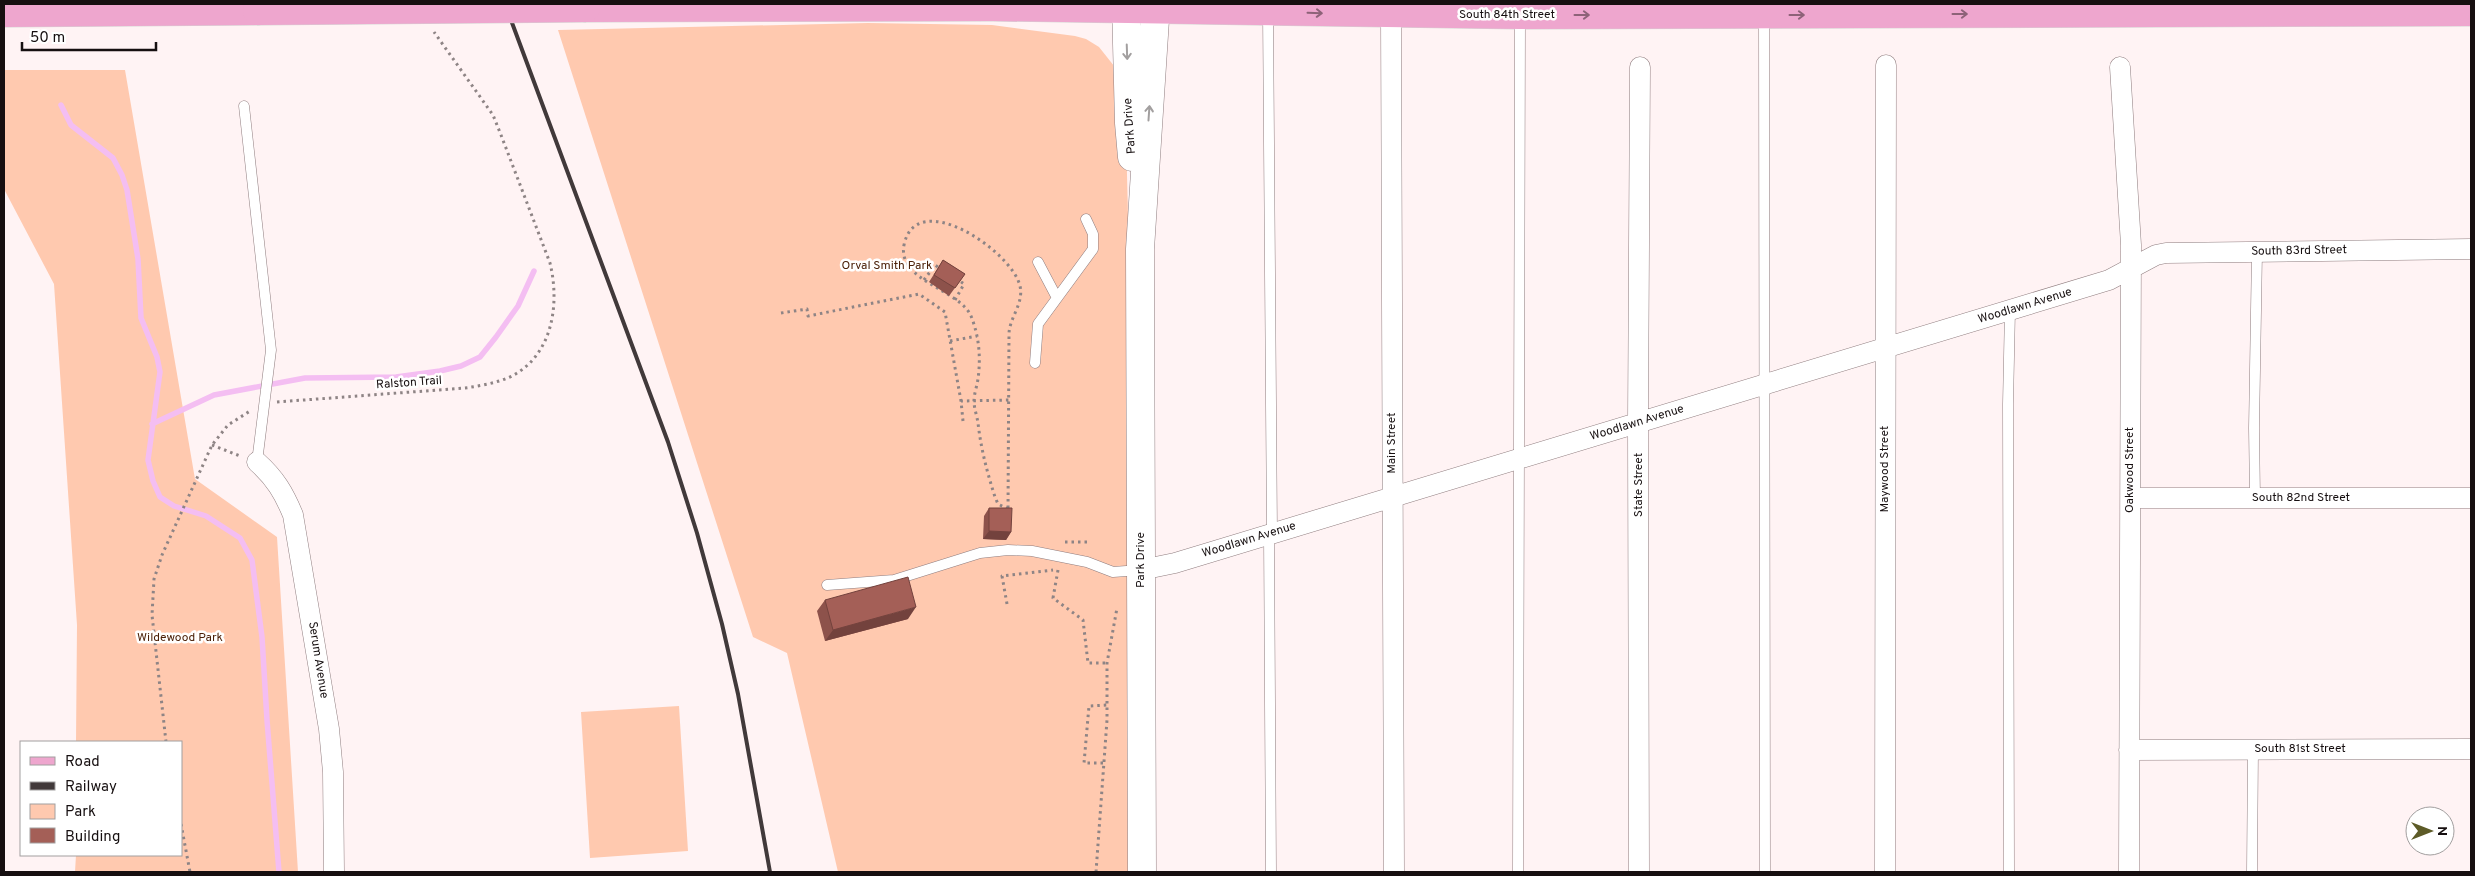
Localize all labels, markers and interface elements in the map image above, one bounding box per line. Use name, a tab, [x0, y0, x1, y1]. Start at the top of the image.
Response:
street label: South 84th Street	[1459, 7, 1555, 23]
one-way arrow	[1306, 8, 1323, 18]
one-way arrow	[1952, 9, 1968, 19]
one-way arrow	[1574, 10, 1590, 20]
one-way arrow	[1789, 10, 1805, 20]
scale bar	[22, 20, 156, 52]
text: 50 m	[30, 29, 65, 48]
one-way arrow	[1122, 44, 1131, 60]
street label: Park Drive	[1120, 97, 1140, 155]
one-way arrow	[1144, 105, 1153, 121]
street label: South 83rd Street	[2251, 242, 2347, 260]
park label: Orval Smith Park	[842, 258, 932, 274]
street label: Woodlawn Avenue	[1976, 284, 2074, 328]
street label: Ralston Trail	[376, 373, 442, 393]
street label: Woodlawn Avenue	[1588, 401, 1686, 445]
street label: Main Street	[1384, 412, 1400, 474]
street label: Maywood Street	[1877, 426, 1893, 512]
street label: Oakwood Street	[2122, 427, 2138, 513]
street label: State Street	[1631, 453, 1647, 517]
street label: South 82nd Street	[2252, 490, 2350, 506]
street label: Woodlawn Avenue	[1200, 518, 1298, 562]
street label: Park Drive	[1133, 532, 1149, 588]
street label: Serum Avenue	[304, 620, 332, 700]
park label: Wildewood Park	[137, 630, 223, 646]
legend	[20, 741, 182, 856]
street label: South 81st Street	[2254, 741, 2346, 757]
text: Road	[65, 753, 100, 772]
text: Railway	[65, 778, 117, 797]
text: Park	[65, 803, 96, 822]
north arrow	[2405, 806, 2455, 856]
text: N	[2433, 826, 2450, 836]
text: Building	[65, 828, 120, 847]

